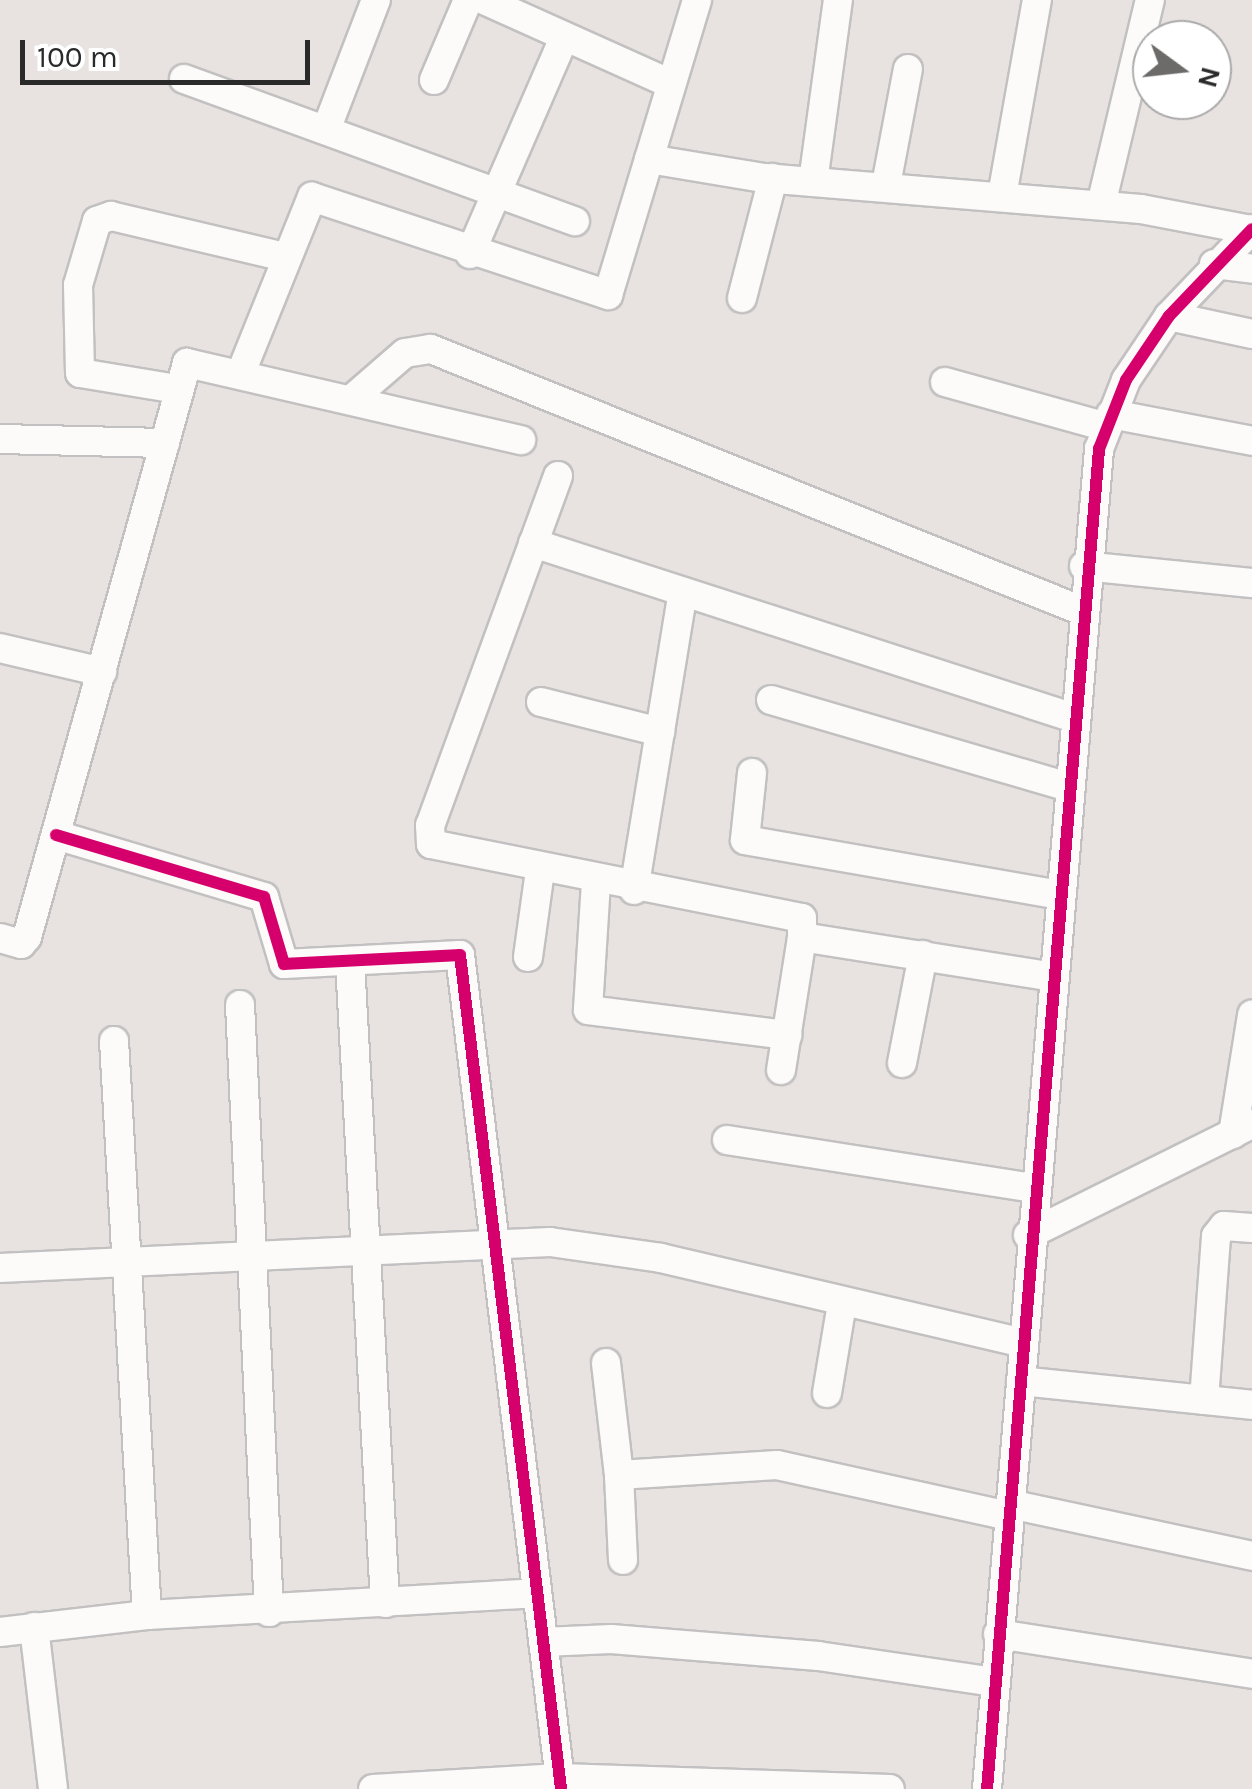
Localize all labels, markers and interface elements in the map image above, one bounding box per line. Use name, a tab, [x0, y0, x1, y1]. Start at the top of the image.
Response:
scale bar	[25, 20, 315, 82]
north arrow	[1132, 20, 1232, 120]
text: 100 m	[37, 39, 118, 75]
text: N	[1191, 63, 1228, 91]

